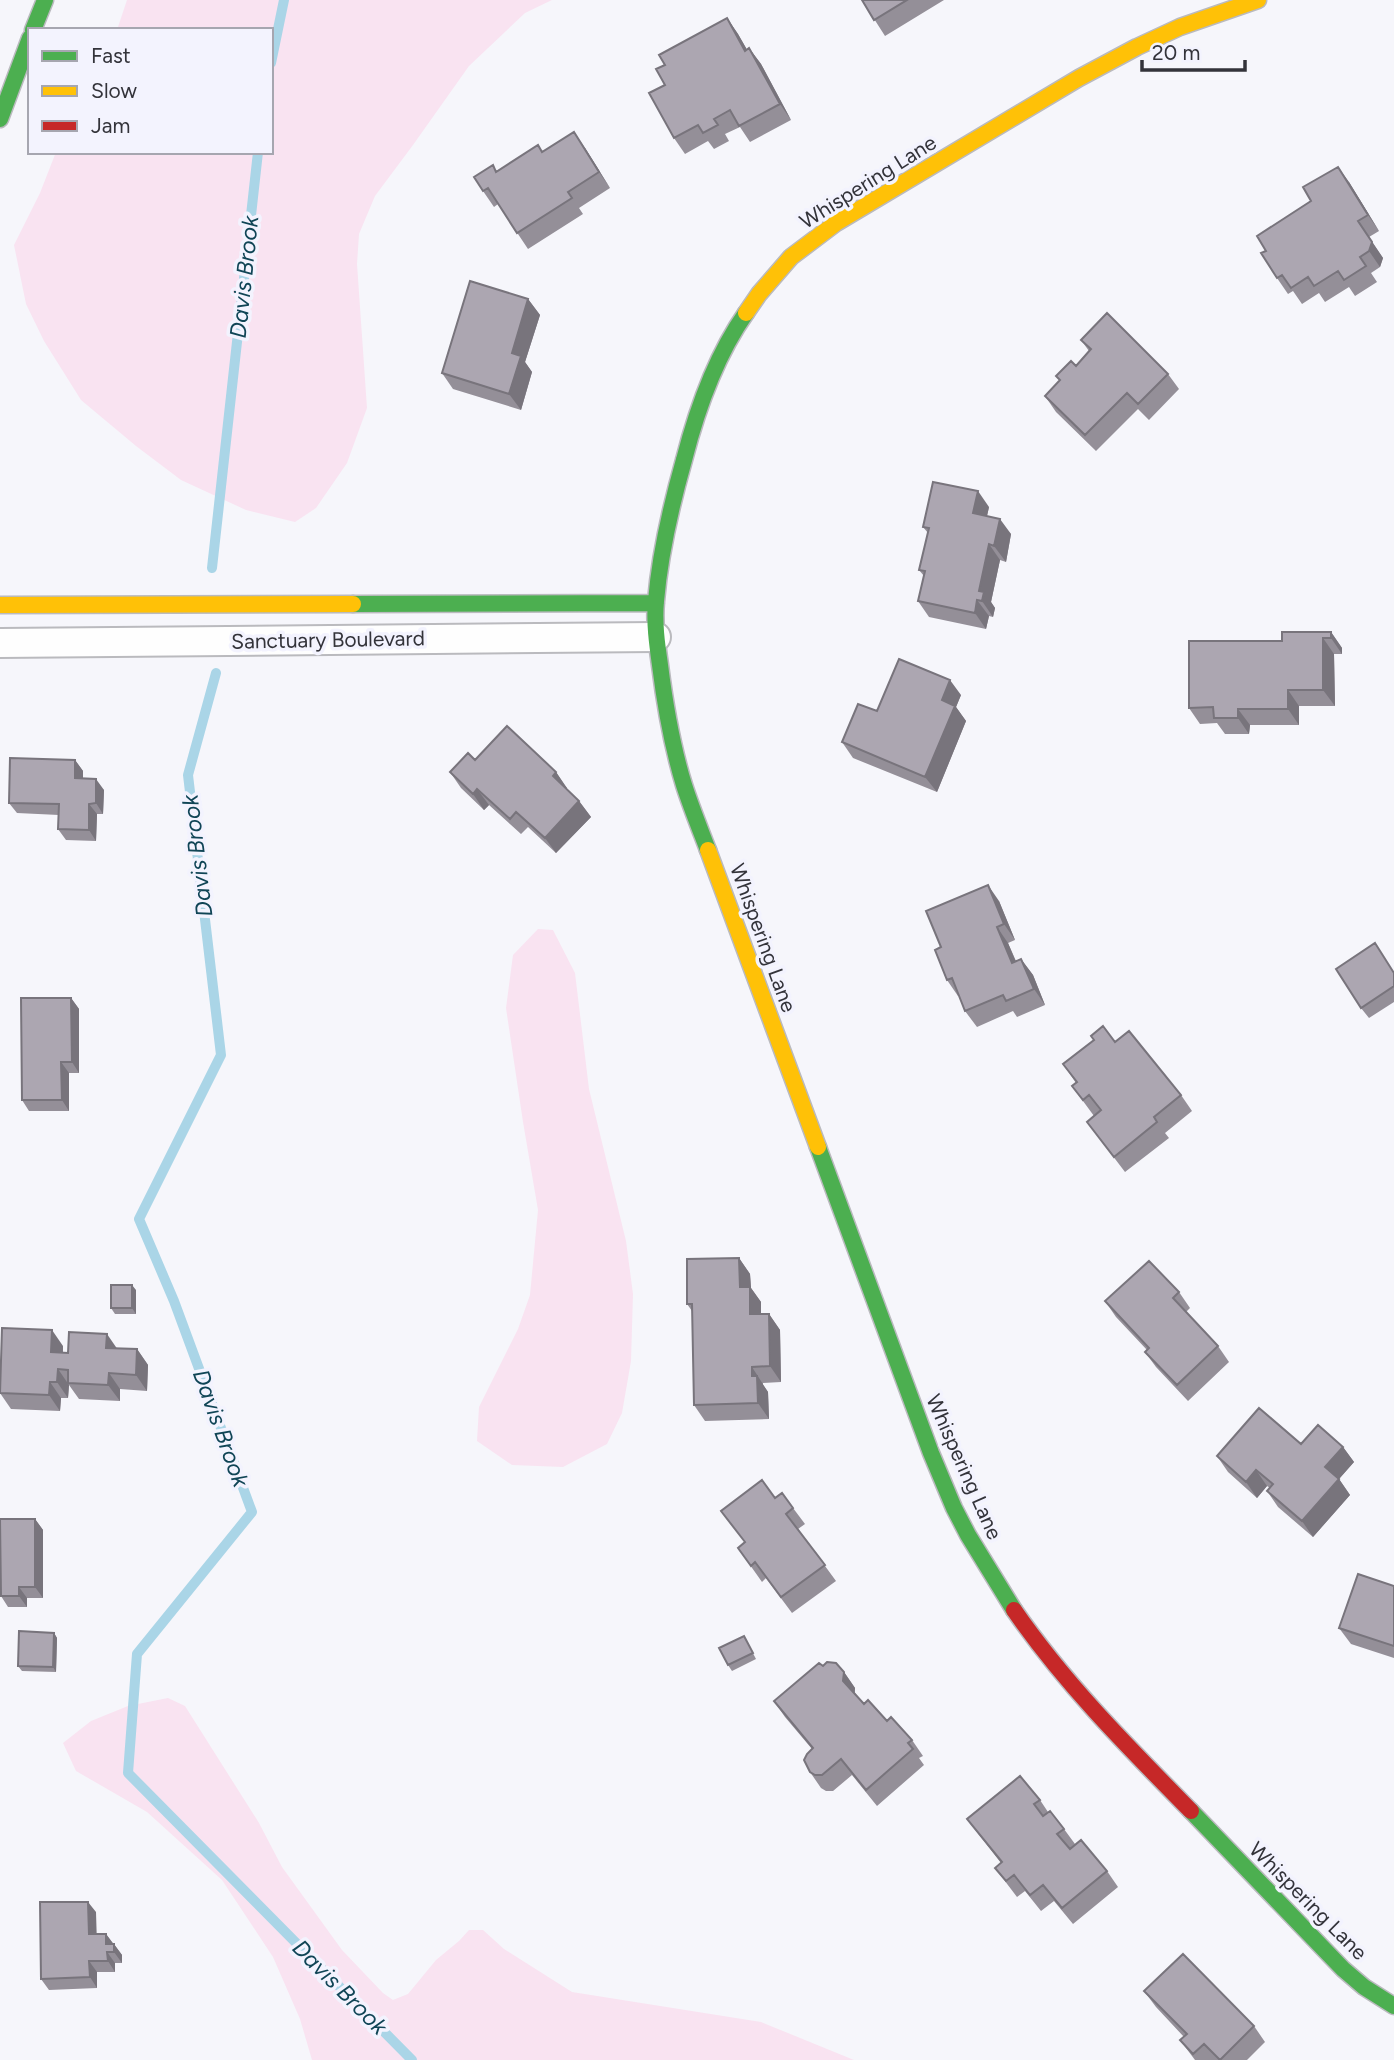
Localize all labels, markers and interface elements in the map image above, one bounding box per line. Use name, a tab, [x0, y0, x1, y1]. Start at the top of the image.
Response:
legend	[28, 28, 273, 154]
scale bar	[1142, 28, 1245, 72]
text: 20 m	[1152, 40, 1200, 65]
text: Fast	[91, 43, 131, 68]
text: Slow	[91, 78, 137, 103]
text: Jam	[91, 113, 130, 138]
street label: Whispering Lane	[795, 130, 941, 234]
water label: Davis Brook	[224, 214, 264, 340]
street label: Sanctuary Boulevard	[231, 625, 425, 654]
water label: Davis Brook	[176, 792, 218, 919]
street label: Whispering Lane	[725, 860, 802, 1016]
water label: Davis Brook	[187, 1365, 255, 1491]
street label: Whispering Lane	[921, 1390, 1008, 1543]
street label: Whispering Lane	[1244, 1836, 1373, 1965]
water label: Davis Brook	[287, 1934, 394, 2041]

